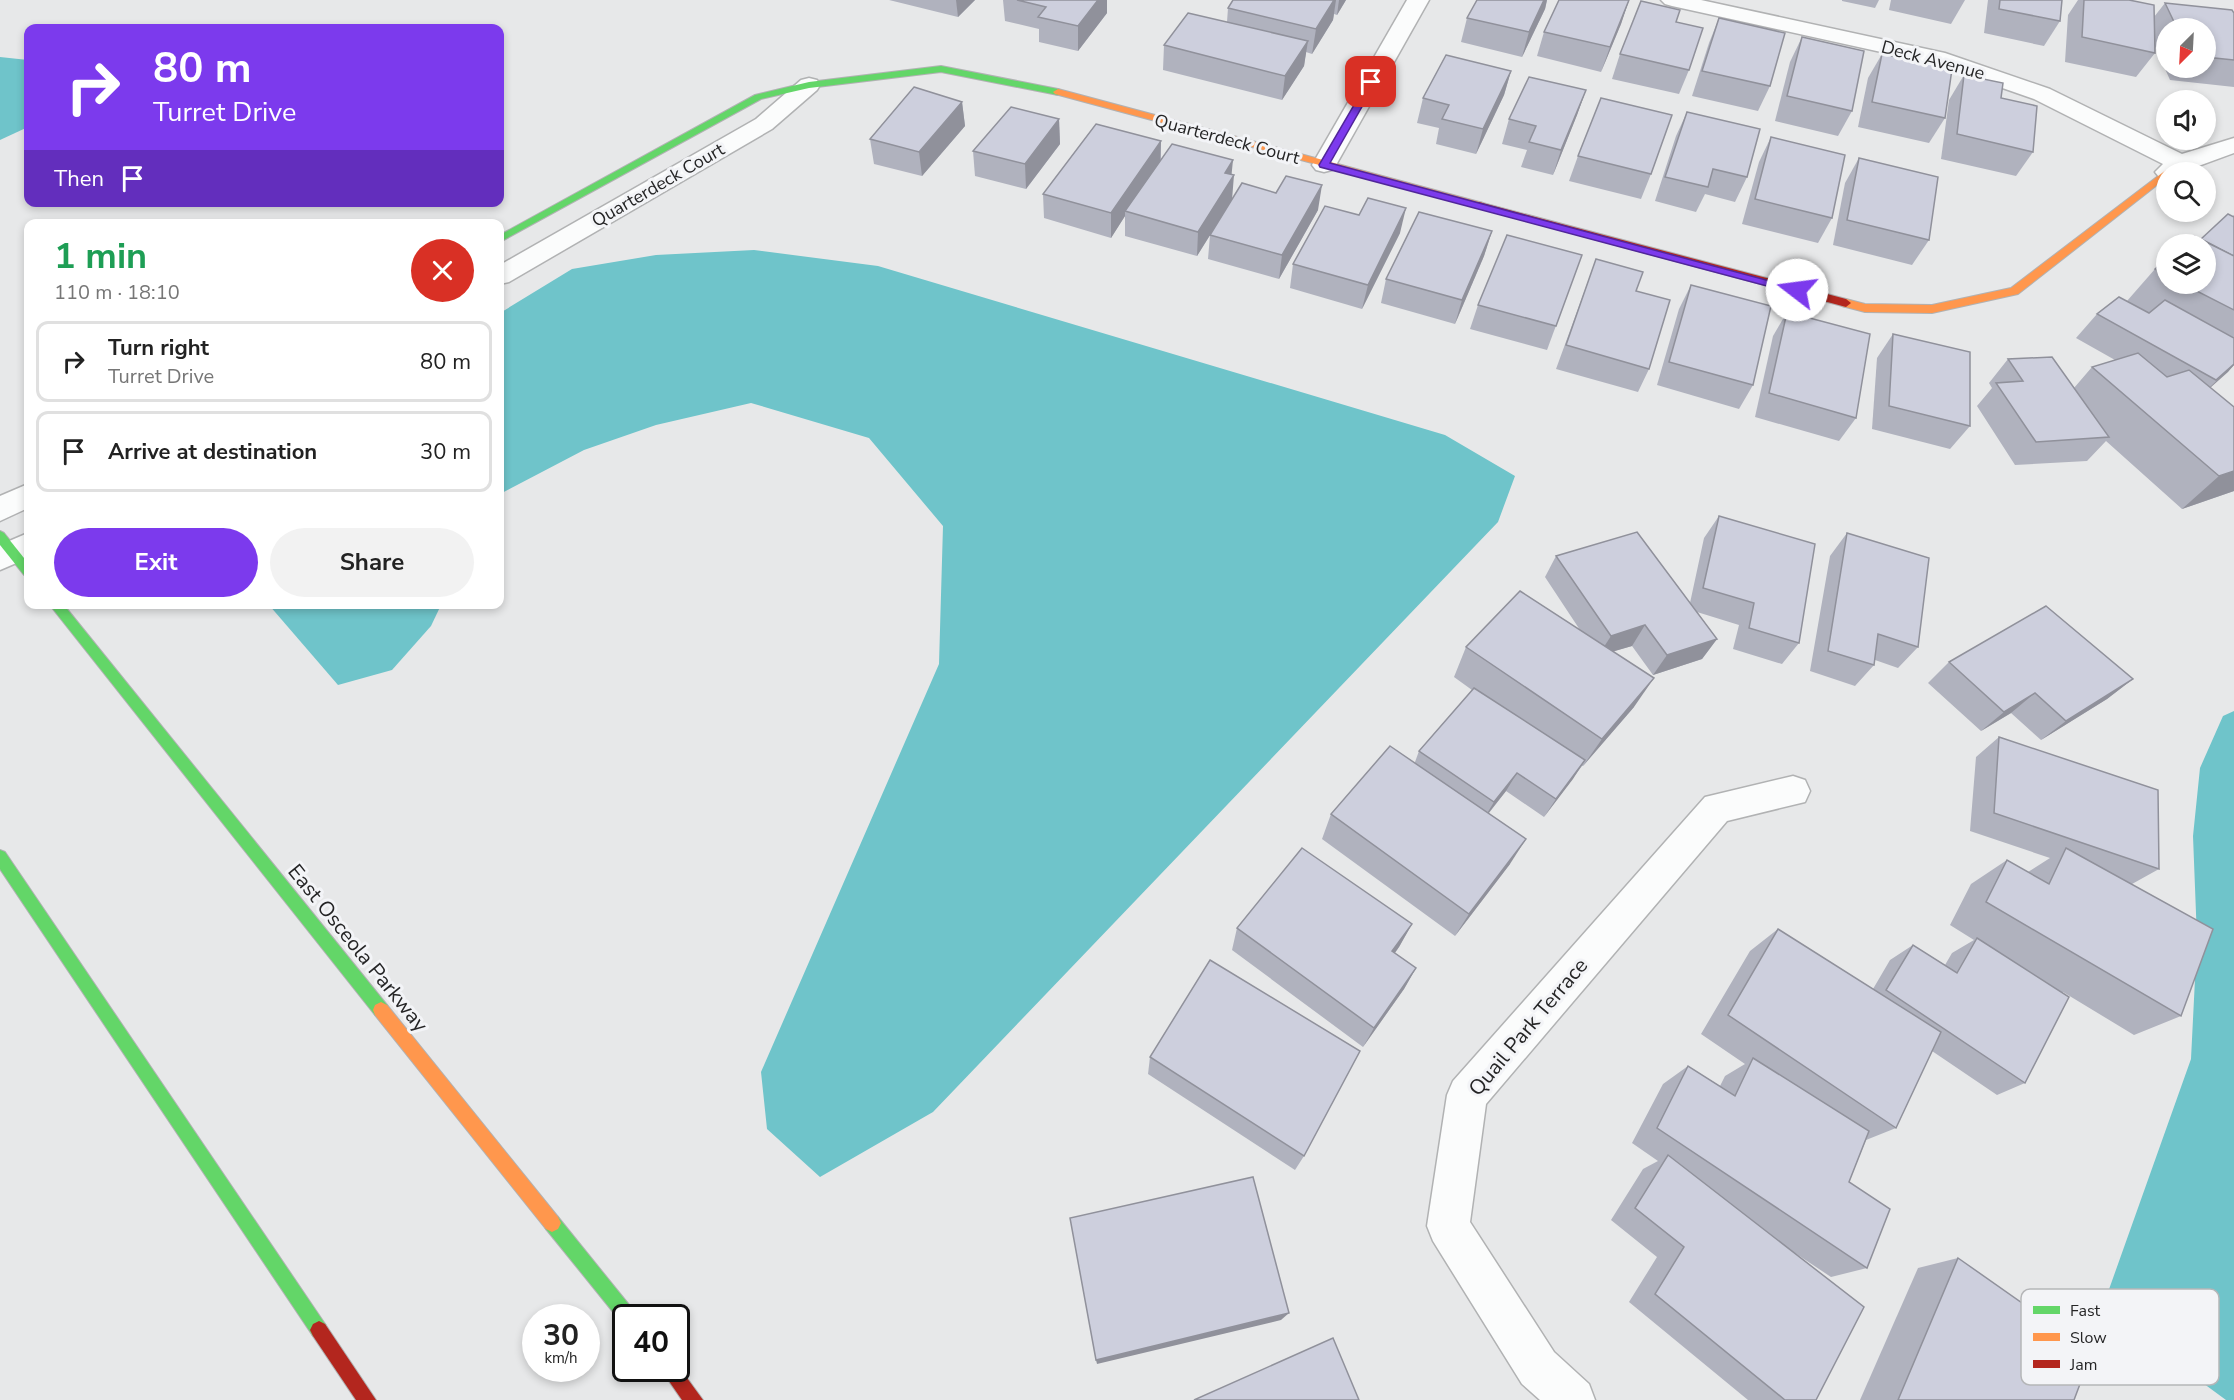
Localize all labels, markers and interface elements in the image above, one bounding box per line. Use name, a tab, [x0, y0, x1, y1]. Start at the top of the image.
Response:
north arrow	[2156, 18, 2216, 78]
map controls	[2156, 18, 2216, 294]
street label: Deck Avenue	[1879, 35, 1987, 85]
text: 80 m	[153, 40, 252, 97]
icon: right	[54, 48, 132, 126]
pin	[1345, 56, 1396, 107]
icon: arrive	[1354, 65, 1387, 98]
button: sound	[2156, 90, 2216, 150]
text: Turret Drive	[153, 94, 296, 131]
street label: Quarterdeck Court	[1152, 108, 1303, 170]
street label: Quarterdeck Court	[587, 137, 729, 233]
icon: arrive	[116, 162, 149, 195]
button: search	[2156, 162, 2216, 222]
text: Then	[54, 164, 104, 194]
text: 1 min	[54, 232, 147, 281]
button: layers	[2156, 234, 2216, 294]
button: close	[411, 239, 474, 302]
position arrow	[1765, 258, 1829, 322]
text: 110 m · 18:10	[54, 279, 180, 306]
text: Turn right	[108, 333, 209, 363]
icon: right	[57, 345, 90, 378]
text: 80 m	[420, 347, 471, 377]
text: Turret Drive	[108, 363, 214, 390]
icon: arrive	[57, 435, 90, 468]
text: Arrive at destination	[108, 437, 317, 467]
text: 30 m	[420, 437, 471, 467]
button: Exit	[54, 528, 258, 597]
button: Share	[270, 528, 474, 597]
street label: East Osceola Parkway	[282, 858, 434, 1038]
street label: Quail Park Terrace	[1462, 952, 1594, 1102]
legend	[2021, 1289, 2219, 1385]
text: Fast	[2070, 1300, 2101, 1322]
speed limit sign: 40	[612, 1304, 690, 1382]
text: 30	[543, 1315, 579, 1356]
text: Slow	[2070, 1327, 2107, 1349]
text: km/h	[544, 1348, 578, 1368]
text: Jam	[2069, 1354, 2097, 1376]

